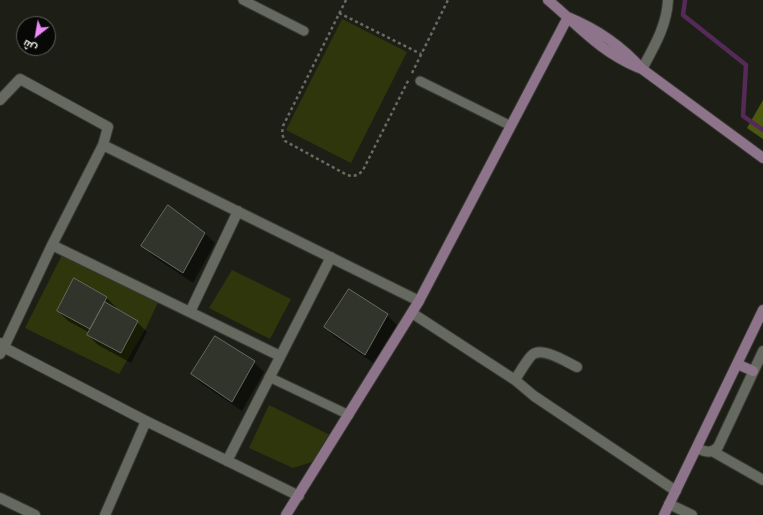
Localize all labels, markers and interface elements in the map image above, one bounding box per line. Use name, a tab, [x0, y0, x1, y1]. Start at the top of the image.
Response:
north arrow	[16, 16, 56, 56]
text: ش	[21, 37, 39, 55]

